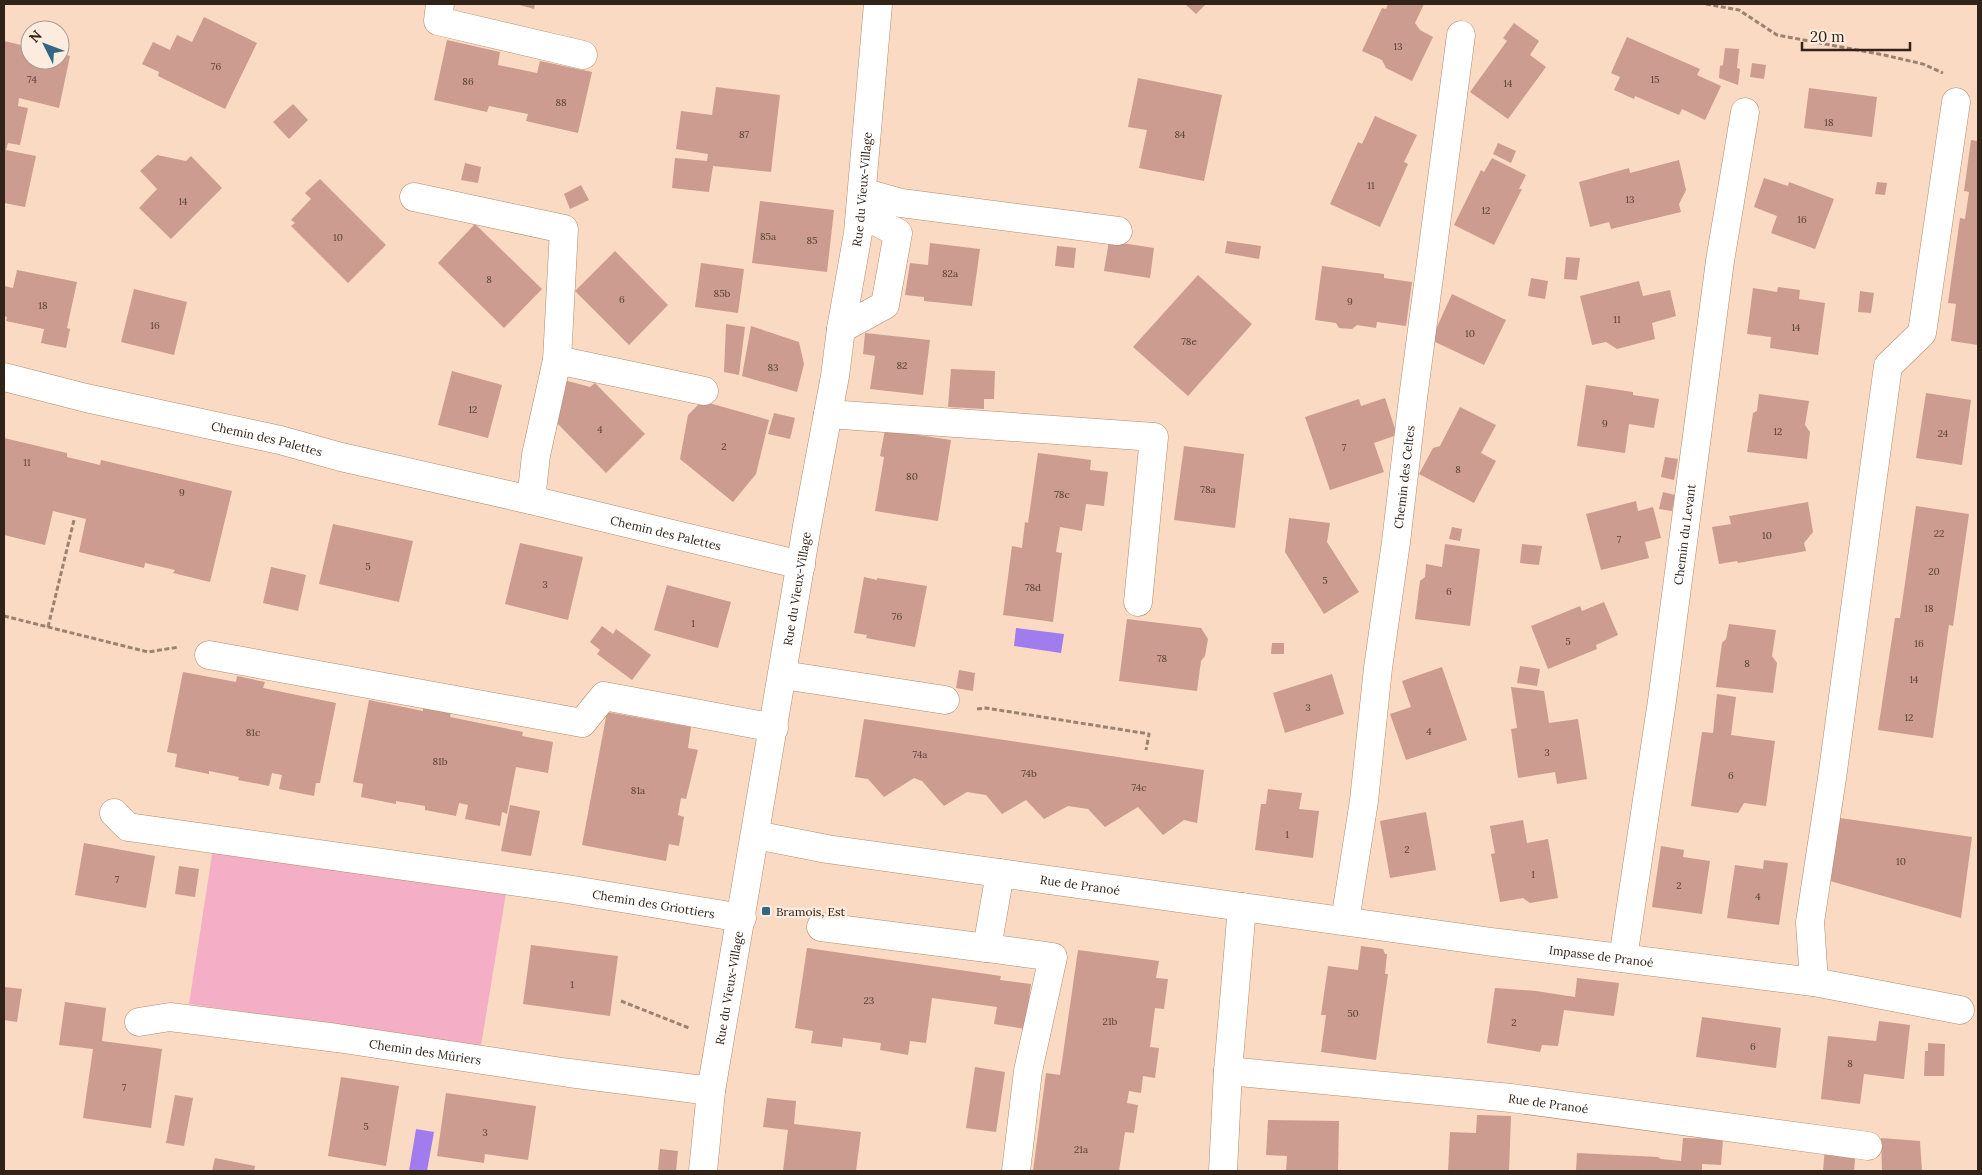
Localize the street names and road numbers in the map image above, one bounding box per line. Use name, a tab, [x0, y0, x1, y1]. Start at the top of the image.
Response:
street label: Rue du Vieux-Village	[848, 131, 874, 248]
street label: Chemin des Palettes	[210, 418, 325, 459]
street label: Chemin des Celtes	[1390, 424, 1417, 529]
street label: Chemin du Levant	[1670, 483, 1698, 586]
street label: Chemin des Palettes	[609, 512, 723, 553]
street label: Rue du Vieux-Village	[779, 530, 813, 647]
street label: Rue de Pranoé	[1039, 871, 1122, 897]
street label: Chemin des Griottiers	[591, 886, 716, 921]
street label: Rue du Vieux-Village	[711, 929, 746, 1046]
street label: Impasse de Pranoé	[1548, 942, 1655, 970]
street label: Chemin des Mûriers	[368, 1035, 483, 1067]
street label: Rue de Pranoé	[1507, 1090, 1590, 1116]

